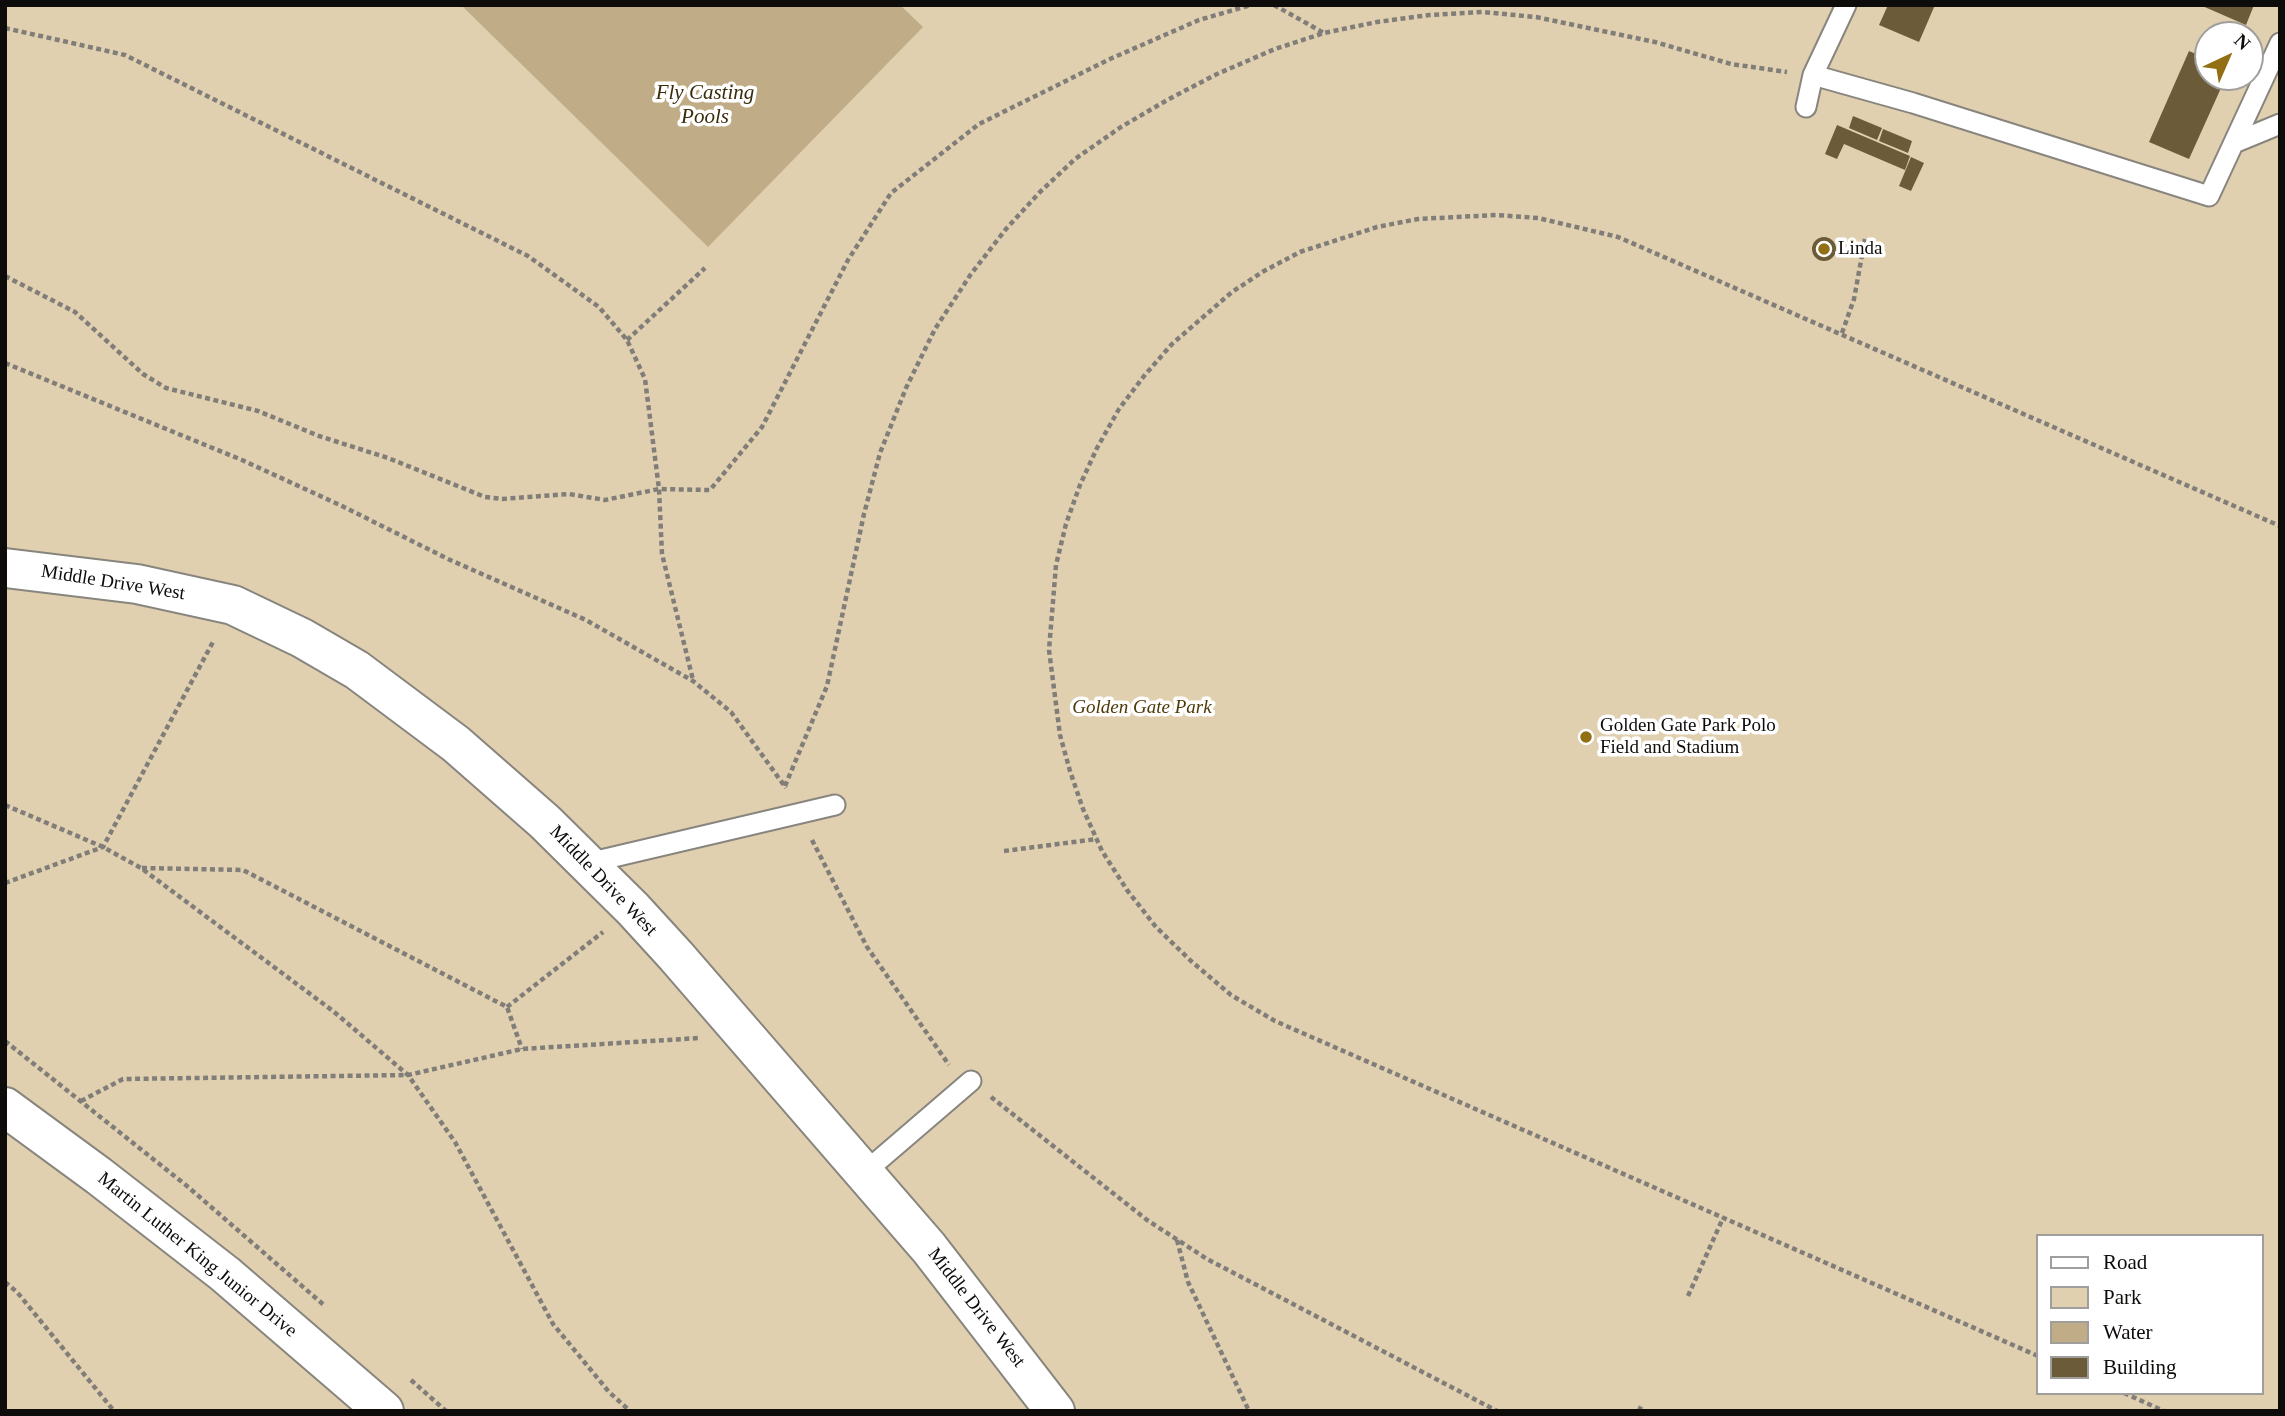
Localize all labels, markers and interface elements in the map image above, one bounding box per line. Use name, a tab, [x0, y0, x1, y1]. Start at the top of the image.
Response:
north arrow	[2194, 21, 2264, 91]
text: N	[2230, 30, 2255, 54]
water label: Fly Casting Pools	[656, 80, 754, 130]
place label: Linda	[1838, 238, 1882, 260]
marker: Linda	[1816, 241, 1832, 257]
street label: Middle Drive West	[40, 560, 186, 606]
park label: Golden Gate Park	[1072, 697, 1212, 719]
place label: Golden Gate Park Polo Field and Stadium	[1600, 715, 1776, 759]
marker: Golden Gate Park Polo Field and Stadium	[1578, 729, 1594, 745]
street label: Middle Drive West	[544, 821, 662, 941]
street label: Martin Luther King Junior Drive	[93, 1167, 301, 1343]
legend	[2036, 1234, 2264, 1395]
street label: Middle Drive West	[922, 1244, 1030, 1372]
text: Road	[2103, 1250, 2147, 1274]
text: Park	[2103, 1285, 2142, 1309]
text: Water	[2103, 1320, 2153, 1344]
text: Building	[2103, 1355, 2177, 1379]

